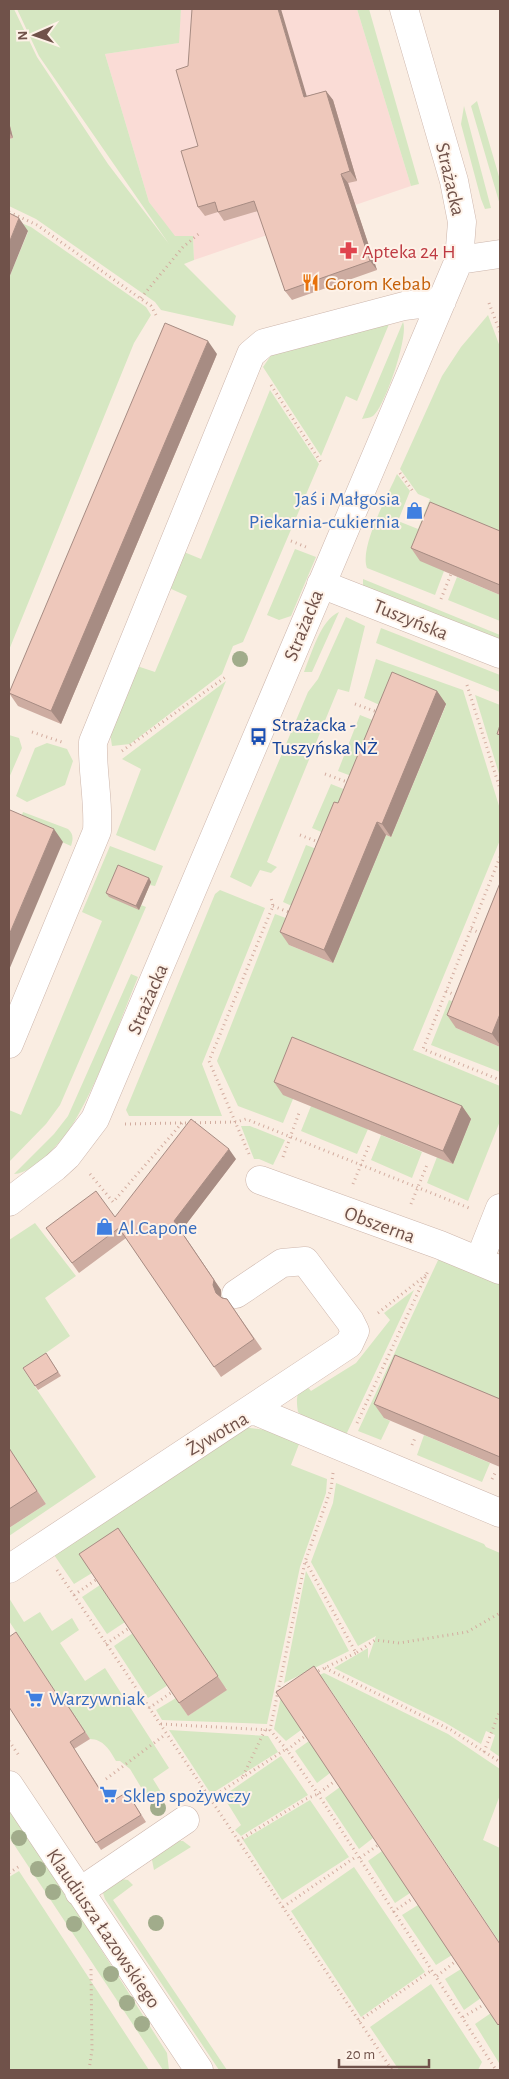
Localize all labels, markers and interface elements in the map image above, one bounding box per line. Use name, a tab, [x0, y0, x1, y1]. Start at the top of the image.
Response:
north arrow	[10, 10, 60, 60]
text: N	[16, 30, 30, 41]
street label: Strażacka	[432, 141, 468, 218]
pharmacy icon: Apteka 24 H	[338, 241, 358, 261]
place label: Apteka 24 H	[362, 242, 456, 262]
restaurant icon: Gorom Kebab	[301, 273, 321, 293]
place label: Gorom Kebab	[325, 274, 431, 294]
place label: Jaś i Małgosia Piekarnia-cukiernia	[249, 489, 400, 532]
shop icon: Jaś i Małgosia Piekarnia-cukiernia	[404, 500, 424, 520]
street label: Strażacka	[281, 587, 327, 664]
street label: Tuszyńska	[371, 596, 451, 644]
place label: Strażacka - Tuszyńska NŻ	[272, 715, 378, 758]
bus stop icon: Strażacka - Tuszyńska NŻ	[248, 726, 268, 746]
street label: Strażacka	[124, 961, 172, 1038]
street label: Obszerna	[342, 1203, 418, 1247]
shop icon: Al.Capone	[94, 1217, 114, 1237]
place label: Al.Capone	[118, 1218, 197, 1238]
street label: Żywotna	[183, 1408, 252, 1459]
supermarket icon: Warzywniak	[25, 1688, 45, 1708]
place label: Warzywniak	[49, 1689, 145, 1709]
supermarket icon: Sklep spożywczy	[99, 1785, 119, 1805]
place label: Sklep spożywczy	[123, 1786, 251, 1806]
street label: Klaudiusza Łazowskiego	[42, 1845, 164, 2012]
scale bar	[339, 2036, 429, 2068]
text: 20 m	[346, 2047, 375, 2062]

